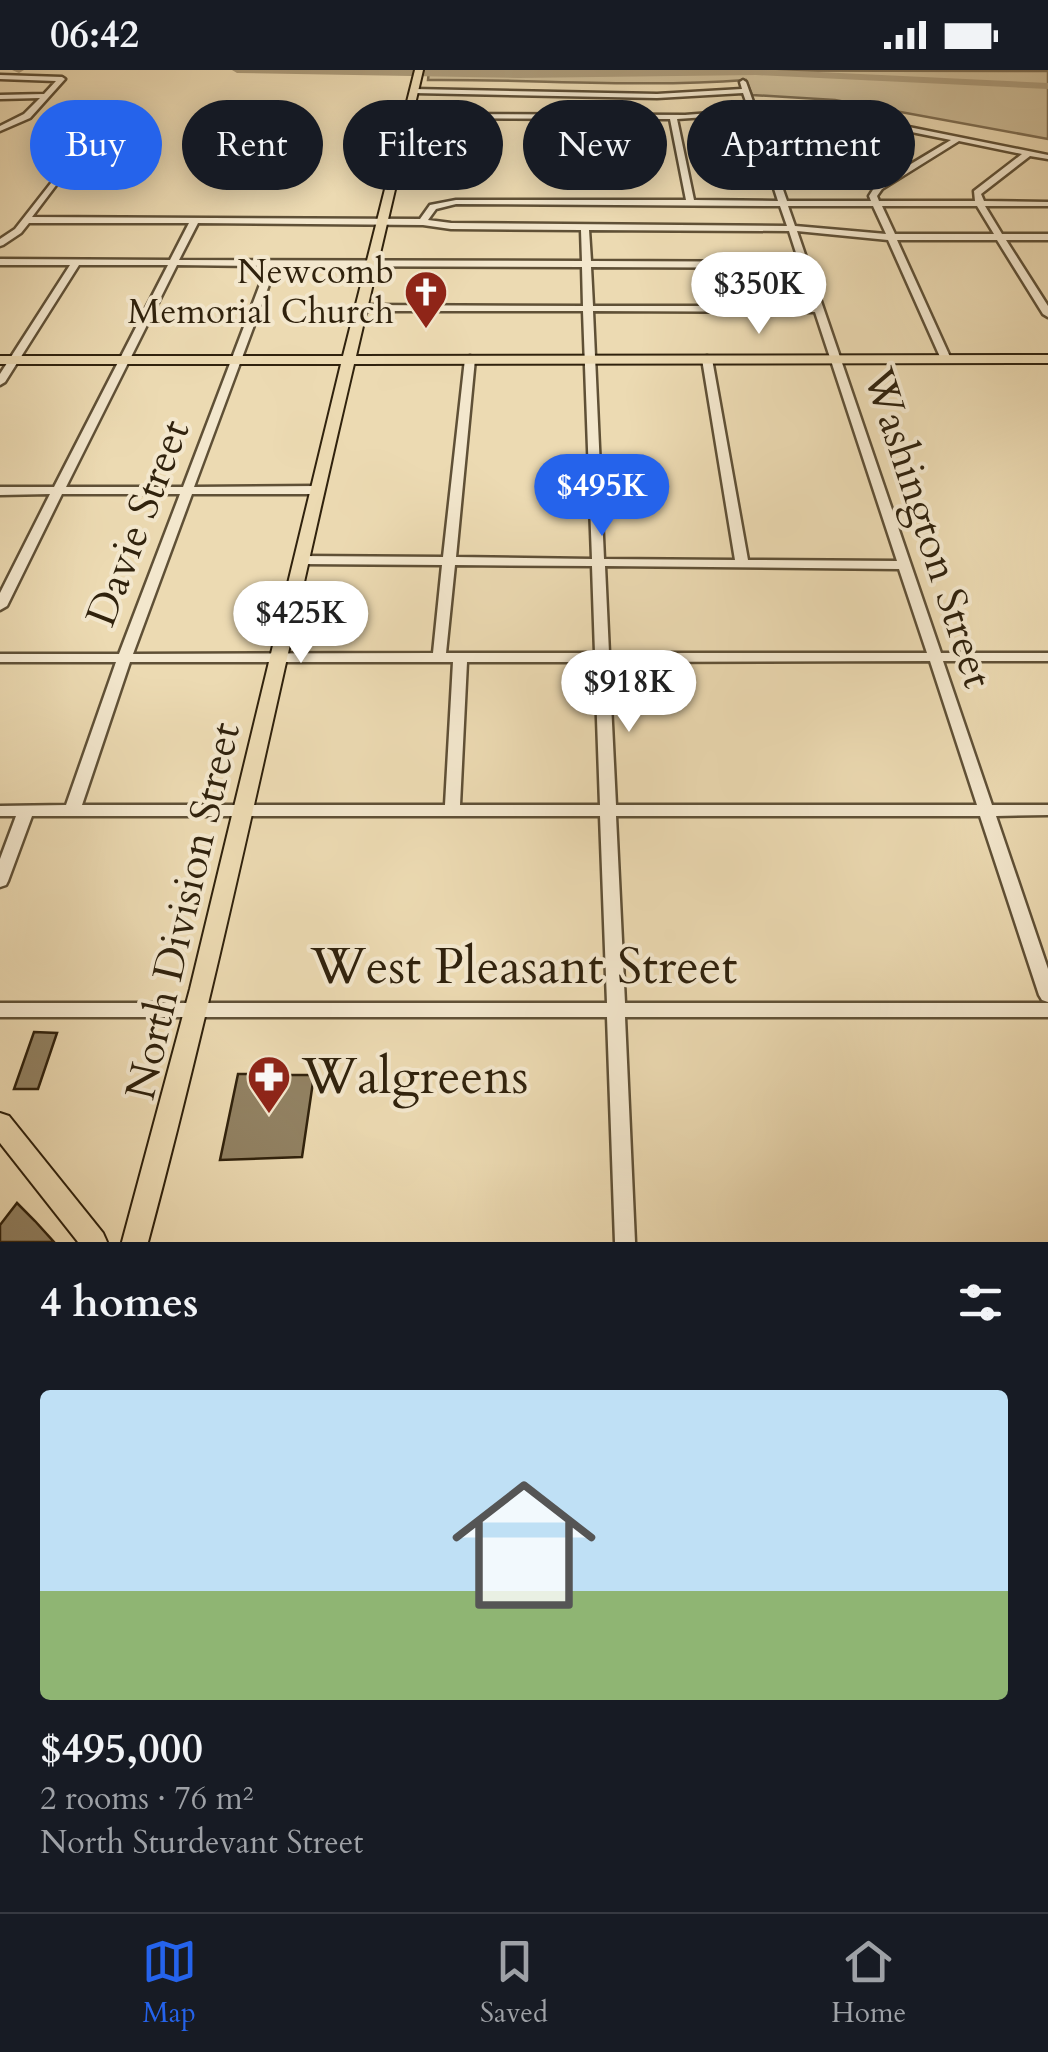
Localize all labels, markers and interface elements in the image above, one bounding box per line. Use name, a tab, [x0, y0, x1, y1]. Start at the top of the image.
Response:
text: 06:42	[50, 9, 139, 61]
chip: Buy	[30, 100, 162, 190]
chip: Rent	[182, 100, 323, 190]
chip: Filters	[343, 100, 503, 190]
chip: New	[523, 100, 667, 190]
chip: Apartment	[687, 100, 915, 190]
place label: Newcomb Memorial Church	[127, 248, 394, 336]
pin: $350K	[689, 252, 829, 337]
text: $350K	[713, 262, 805, 306]
church icon: Newcomb Memorial Church	[403, 269, 449, 330]
street label: Washington Street	[849, 360, 1007, 695]
street label: Davie Street	[73, 412, 203, 634]
pin: $495K	[532, 454, 672, 539]
text: $495K	[556, 464, 648, 508]
pin: $425K	[231, 581, 371, 666]
text: $425K	[255, 591, 347, 635]
pin: $918K	[559, 650, 699, 735]
text: $918K	[583, 660, 675, 704]
street label: North Division Street	[112, 717, 254, 1105]
street label: West Pleasant Street	[310, 933, 738, 1001]
place label: Walgreens	[301, 1043, 528, 1111]
pharmacy icon: Walgreens	[246, 1054, 292, 1115]
text: 4 homes	[40, 1274, 198, 1331]
icon: filters	[953, 1275, 1008, 1330]
icon: home	[434, 1455, 614, 1635]
text: $495,000	[40, 1720, 203, 1777]
text: 2 rooms · 76 m²	[40, 1777, 253, 1821]
text: North Sturdevant Street	[40, 1821, 363, 1865]
tab: Map	[142, 1934, 197, 2032]
tab: Saved	[480, 1934, 548, 2032]
tab: Home	[831, 1934, 906, 2032]

